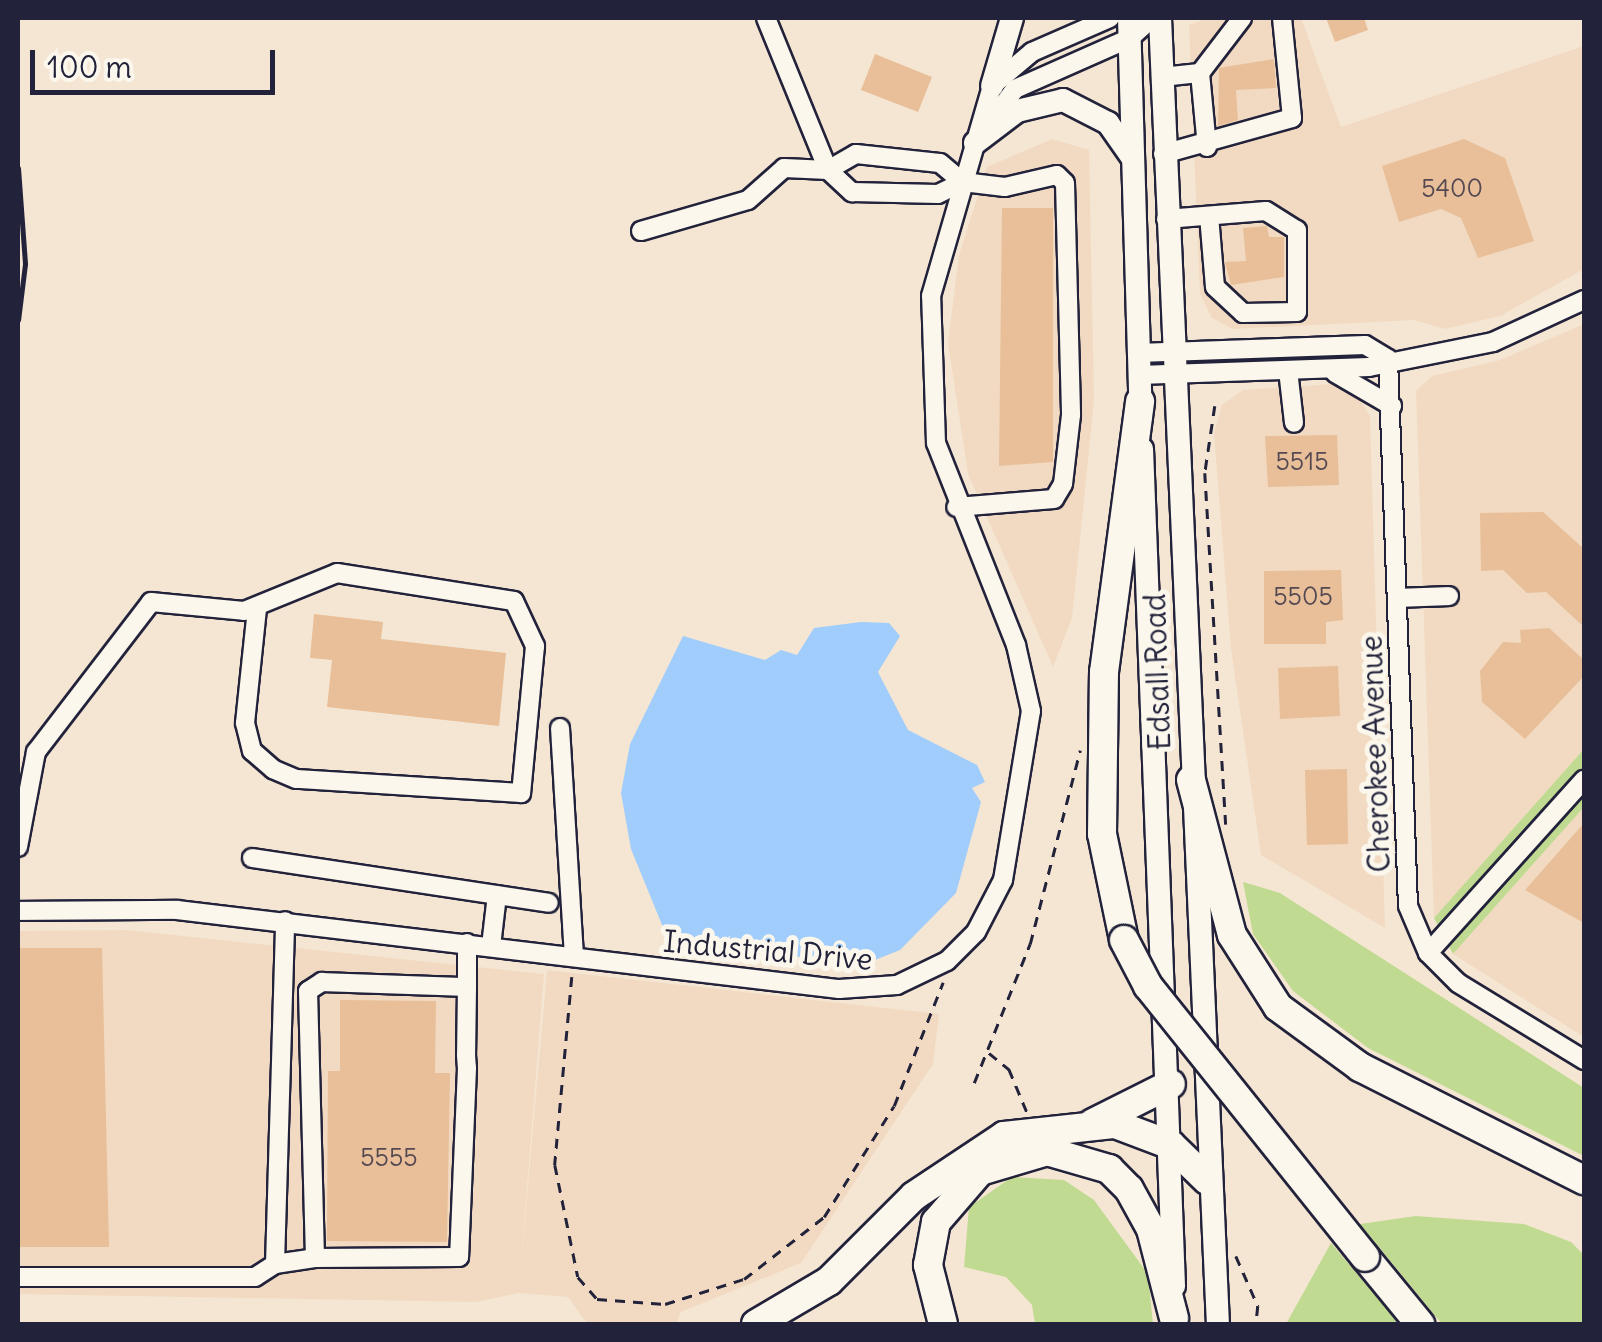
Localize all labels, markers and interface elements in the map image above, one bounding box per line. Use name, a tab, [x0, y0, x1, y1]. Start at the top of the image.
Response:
scale bar	[35, 30, 280, 92]
text: 100 m	[47, 48, 132, 86]
house number: 5400	[1421, 173, 1483, 203]
house number: 5515	[1275, 446, 1329, 476]
house number: 5505	[1273, 581, 1333, 611]
street label: Edsall Road	[1136, 593, 1178, 751]
street label: Cherokee Avenue	[1353, 635, 1397, 873]
street label: Industrial Drive	[662, 923, 874, 977]
house number: 5555	[360, 1142, 418, 1172]

